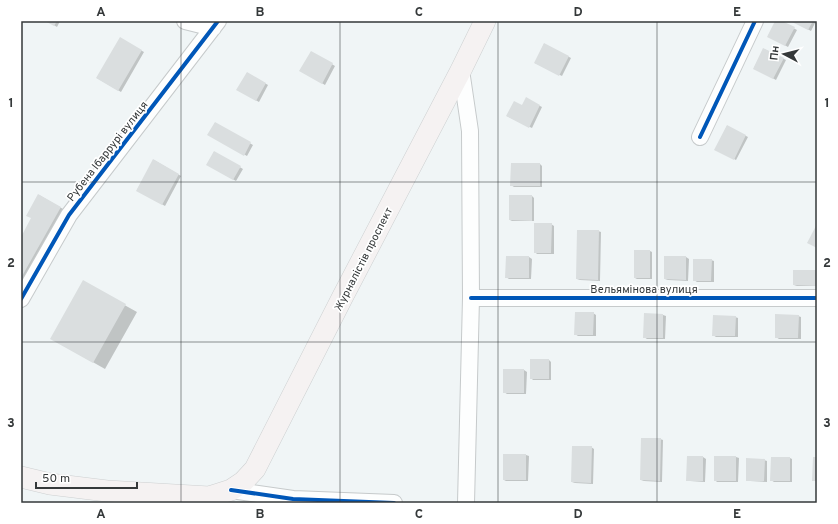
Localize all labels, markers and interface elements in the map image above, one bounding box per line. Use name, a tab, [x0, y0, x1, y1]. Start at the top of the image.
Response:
text: A	[96, 5, 106, 21]
text: B	[256, 5, 265, 21]
text: C	[415, 5, 423, 21]
text: D	[573, 5, 583, 21]
text: E	[733, 5, 741, 21]
north arrow	[764, 34, 804, 74]
text: Пн	[767, 45, 783, 61]
text: 1	[8, 96, 14, 112]
text: 1	[824, 96, 830, 112]
street label: Рубена Ібаррурі вулиця	[64, 99, 151, 205]
street label: Журналістів проспект	[332, 205, 396, 314]
text: 2	[7, 256, 15, 272]
text: 2	[823, 256, 831, 272]
street label: Вельямінова вулиця	[590, 283, 698, 297]
text: 3	[7, 416, 15, 432]
text: 3	[823, 416, 831, 432]
scale bar	[36, 464, 137, 490]
text: 50 m	[42, 471, 70, 487]
text: A	[96, 507, 106, 523]
text: B	[256, 507, 265, 523]
text: C	[415, 507, 423, 523]
text: D	[573, 507, 583, 523]
text: E	[733, 507, 741, 523]

